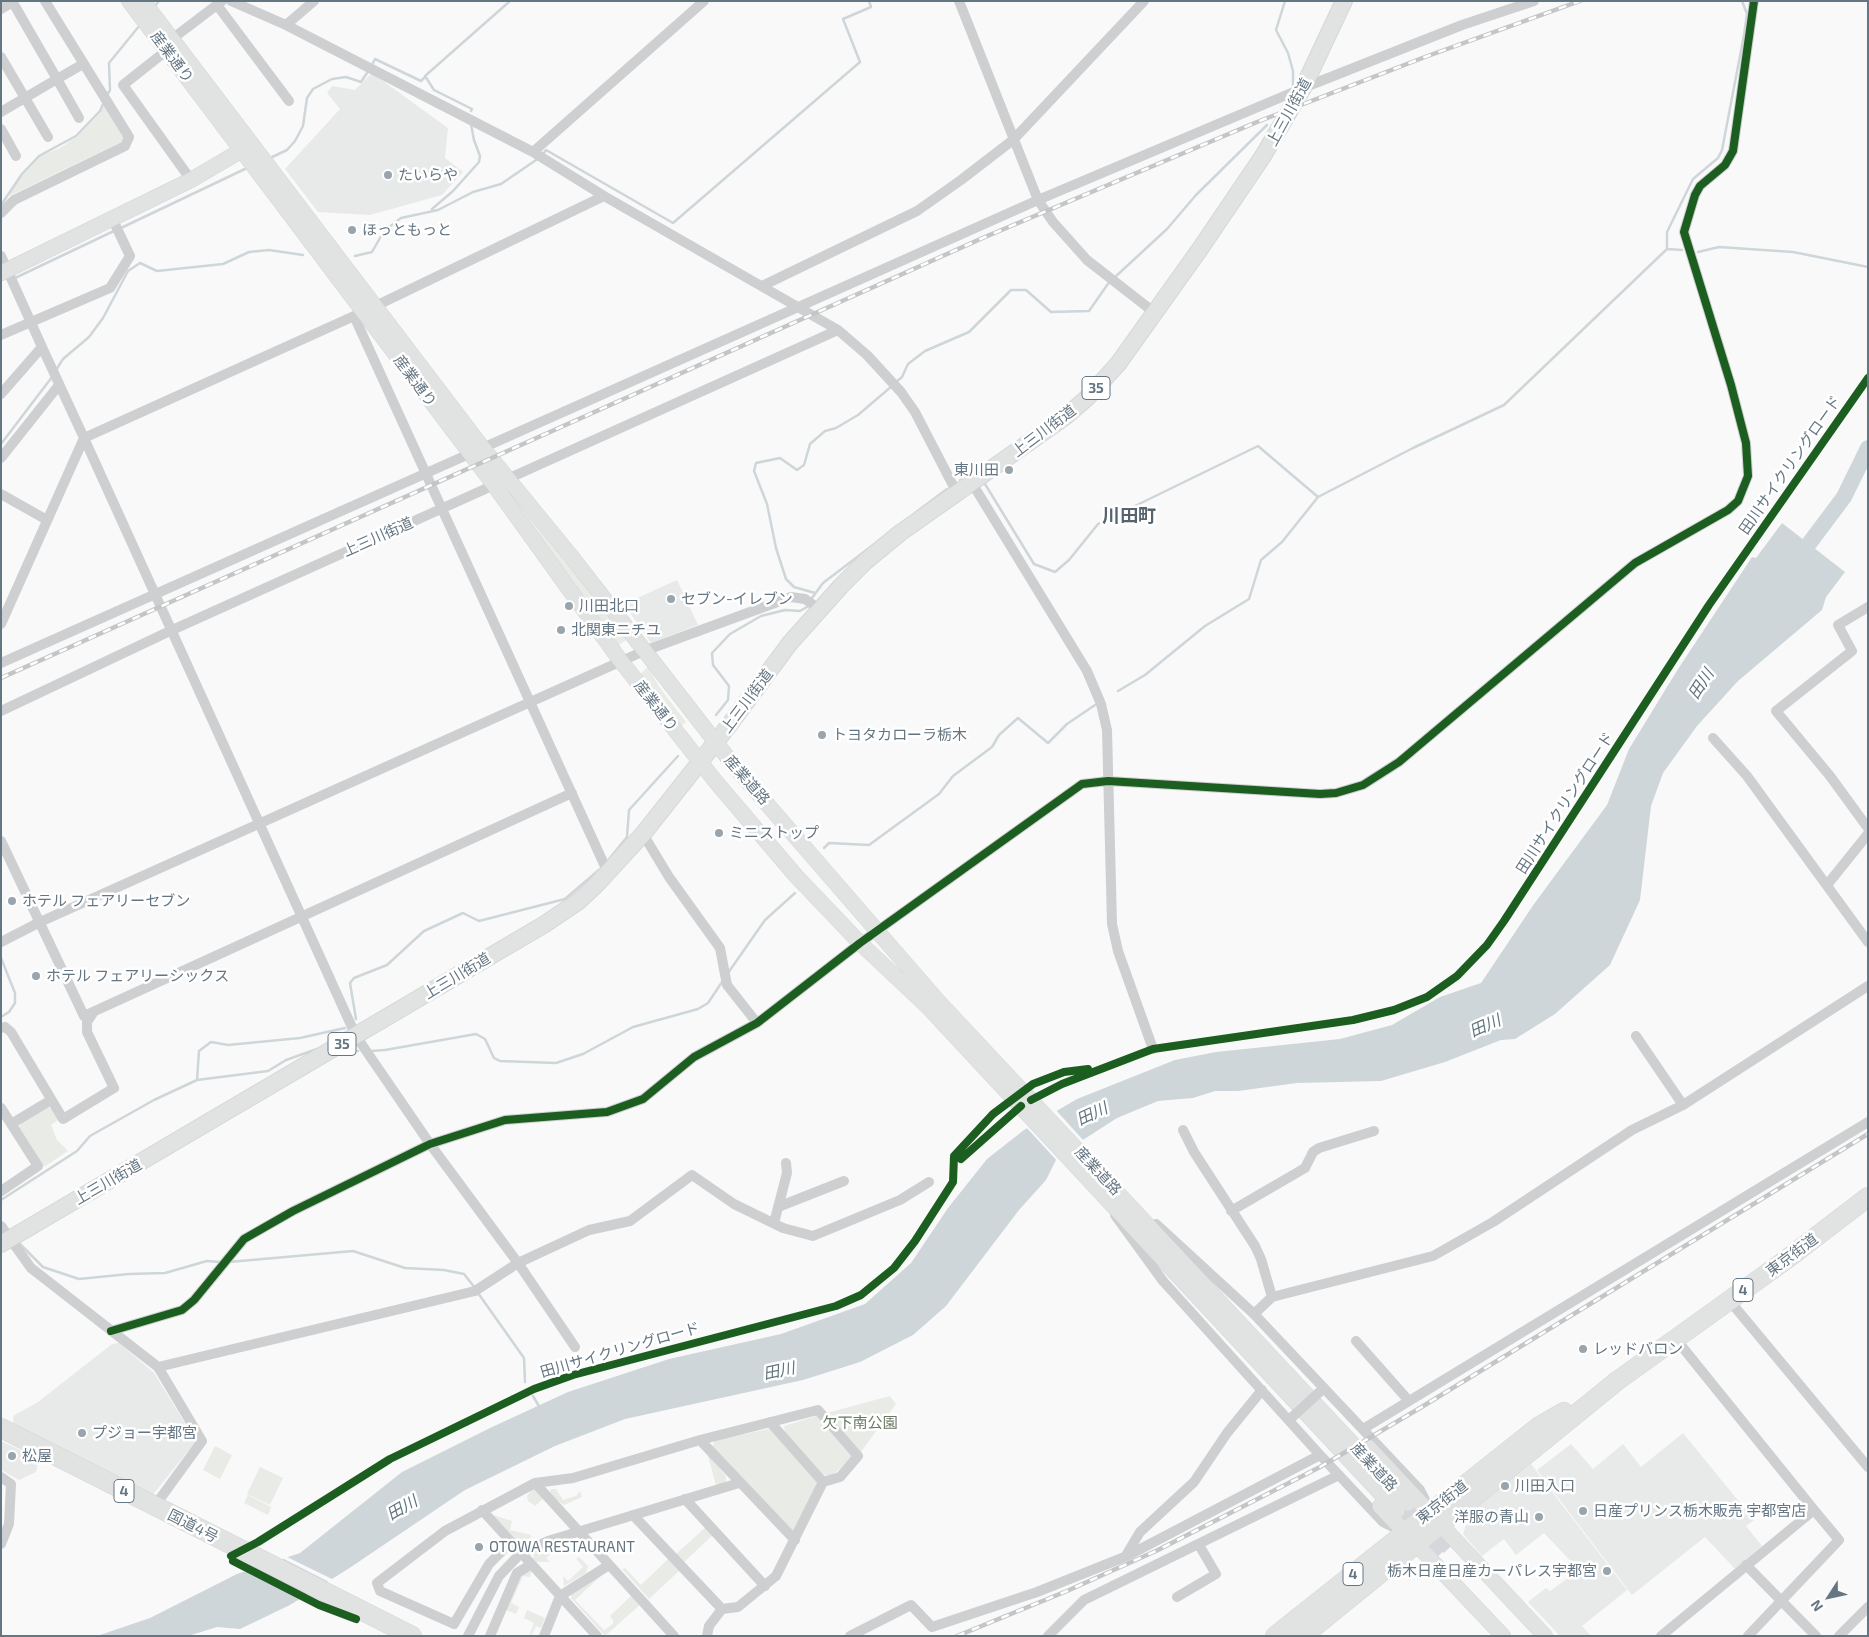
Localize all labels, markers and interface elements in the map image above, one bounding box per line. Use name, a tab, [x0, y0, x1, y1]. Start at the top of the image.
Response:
street label: 産業通り	[147, 28, 197, 86]
street label: 上三川街道	[1263, 75, 1315, 149]
place label: たいらや	[398, 166, 458, 184]
marker: たいらや	[382, 169, 394, 181]
place label: ほっともっと	[362, 221, 452, 239]
marker: ほっともっと	[346, 224, 358, 236]
street label: 産業通り	[390, 352, 440, 410]
road number: 35	[1082, 376, 1110, 399]
street label: 田川サイクリングロード	[1735, 392, 1845, 538]
street label: 上三川街道	[1009, 401, 1079, 461]
place label: 東川田	[954, 461, 999, 479]
marker: 東川田	[1003, 464, 1015, 476]
district label: 川田町	[1102, 505, 1156, 527]
street label: 上三川街道	[340, 514, 416, 560]
place label: セブン-イレブン	[681, 590, 793, 608]
marker: セブン-イレブン	[665, 593, 677, 605]
place label: 川田北口	[579, 597, 639, 615]
marker: 川田北口	[563, 600, 575, 612]
place label: 北関東ニチユ	[571, 621, 661, 639]
marker: 北関東ニチユ	[555, 624, 567, 636]
water label: 田川	[1684, 665, 1718, 703]
street label: 上三川街道	[717, 666, 777, 736]
street label: 産業通り	[630, 677, 682, 735]
place label: トヨタカローラ栃木	[832, 726, 967, 744]
marker: トヨタカローラ栃木	[816, 729, 828, 741]
street label: 田川サイクリングロード	[1513, 729, 1617, 877]
street label: 産業道路	[721, 751, 773, 809]
place label: ミニストップ	[729, 824, 819, 842]
marker: ミニストップ	[713, 827, 725, 839]
place label: ホテル フェアリーセブン	[22, 892, 190, 910]
marker: ホテル フェアリーセブン	[6, 895, 18, 907]
street label: 上三川街道	[420, 949, 494, 1003]
place label: ホテル フェアリーシックス	[46, 967, 229, 985]
marker: ホテル フェアリーシックス	[30, 970, 42, 982]
water label: 田川	[1466, 1011, 1504, 1041]
road number: 35	[328, 1032, 356, 1056]
water label: 田川	[1073, 1099, 1111, 1129]
street label: 産業道路	[1071, 1143, 1125, 1199]
street label: 上三川街道	[71, 1155, 145, 1209]
street label: 東京街道	[1763, 1230, 1821, 1280]
road number: 4	[1733, 1278, 1753, 1302]
street label: 田川サイクリングロード	[538, 1319, 702, 1381]
place label: レッドバロン	[1593, 1340, 1683, 1358]
marker: レッドバロン	[1577, 1343, 1589, 1355]
water label: 田川	[761, 1358, 797, 1384]
park label: 欠下南公園	[823, 1414, 897, 1432]
place label: プジョー宇都宮	[92, 1424, 197, 1442]
marker: プジョー宇都宮	[76, 1427, 88, 1439]
street label: 産業道路	[1347, 1439, 1401, 1495]
place label: 松屋	[22, 1447, 52, 1465]
marker: 松屋	[6, 1450, 18, 1462]
street label: 東京街道	[1413, 1476, 1471, 1528]
place label: 川田入口	[1515, 1477, 1575, 1495]
road number: 4	[114, 1480, 134, 1502]
marker: 川田入口	[1499, 1480, 1511, 1492]
water label: 田川	[383, 1492, 421, 1524]
place label: 日産プリンス栃木販売 宇都宮店	[1593, 1502, 1806, 1520]
marker: 日産プリンス栃木販売 宇都宮店	[1577, 1505, 1589, 1517]
street label: 国道4号	[165, 1506, 221, 1546]
place label: 洋服の青山	[1454, 1508, 1529, 1526]
marker: 洋服の青山	[1533, 1511, 1545, 1523]
place label: OTOWA RESTAURANT	[489, 1538, 635, 1556]
marker: OTOWA RESTAURANT	[473, 1541, 485, 1553]
road number: 4	[1343, 1562, 1363, 1586]
place label: 栃木日産日産カーパレス宇都宮	[1387, 1562, 1597, 1580]
marker: 栃木日産日産カーパレス宇都宮	[1601, 1565, 1613, 1577]
north arrow	[1804, 1572, 1854, 1622]
text: N	[1806, 1597, 1826, 1615]

